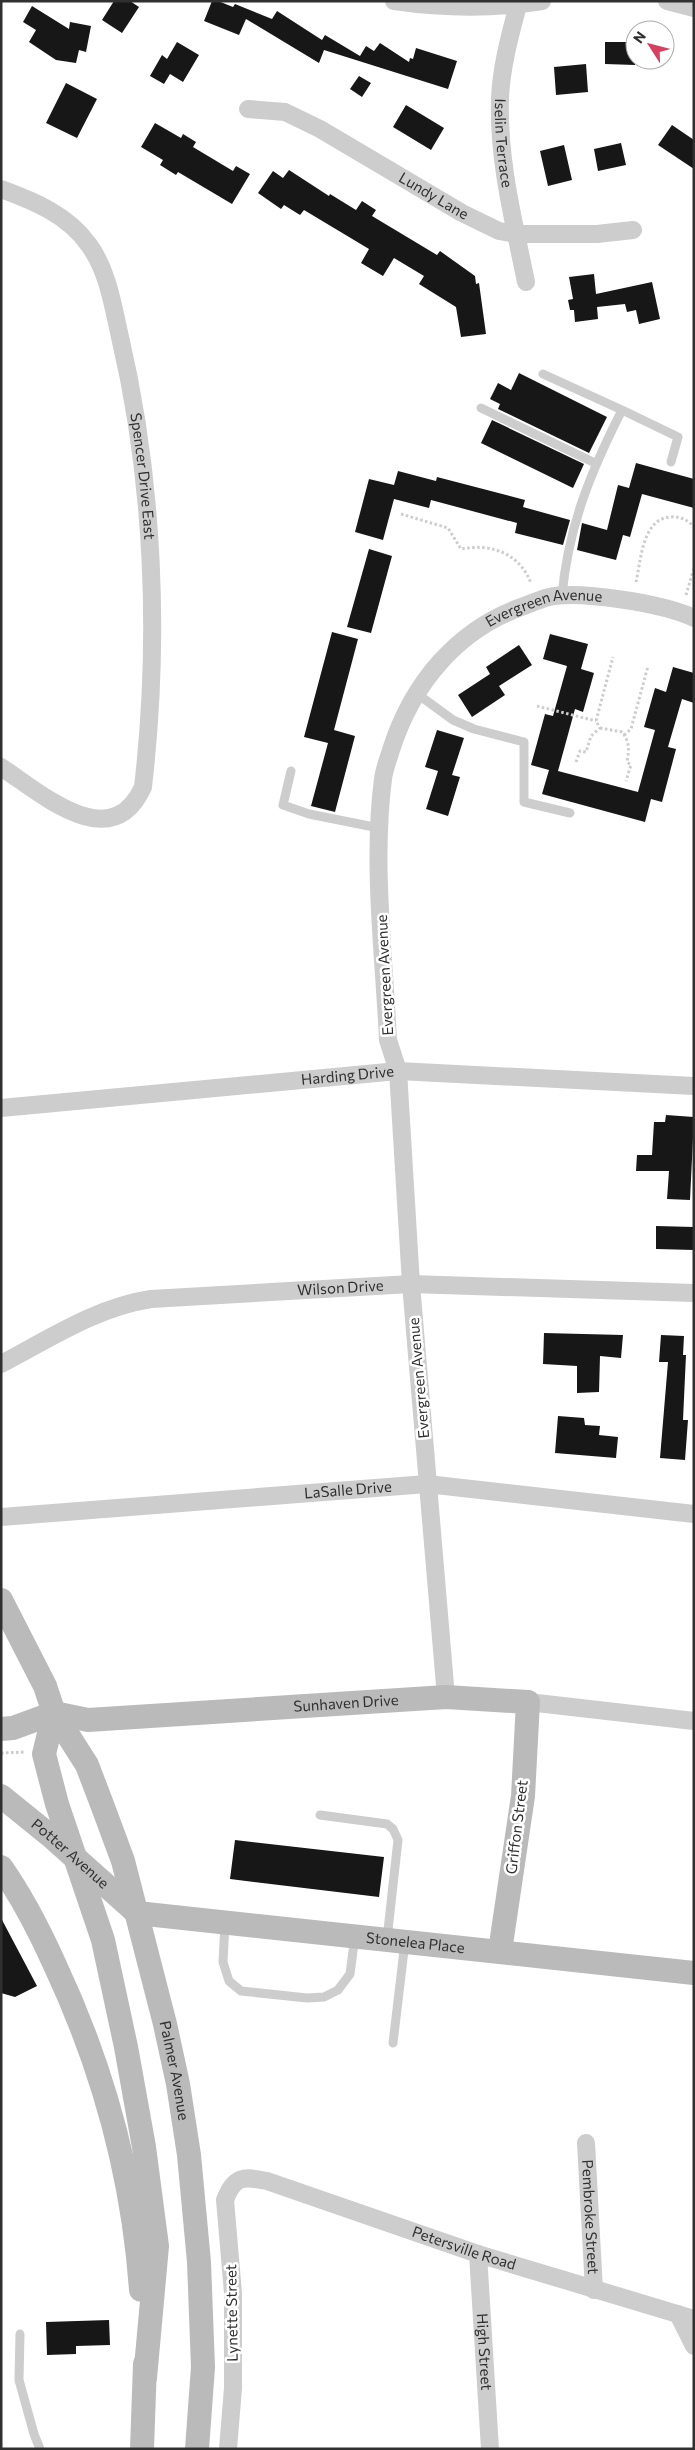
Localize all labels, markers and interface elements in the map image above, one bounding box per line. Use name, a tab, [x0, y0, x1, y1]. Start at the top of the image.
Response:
north arrow	[625, 20, 675, 70]
text: N	[629, 28, 649, 46]
street label: Iselin Terrace	[492, 98, 517, 189]
street label: Lundy Lane	[396, 168, 472, 223]
street label: Spencer Drive East	[127, 411, 159, 540]
street label: Evergreen Avenue	[482, 585, 603, 630]
street label: Evergreen Avenue	[372, 914, 396, 1036]
street label: Harding Drive	[300, 1061, 395, 1088]
street label: Wilson Drive	[297, 1276, 384, 1299]
street label: Evergreen Avenue	[404, 1317, 432, 1439]
street label: LaSalle Drive	[303, 1477, 392, 1501]
street label: Sunhaven Drive	[293, 1690, 399, 1715]
street label: Griffon Street	[501, 1779, 531, 1875]
street label: Potter Avenue	[28, 1814, 113, 1892]
street label: Stonelea Place	[365, 1928, 466, 1956]
street label: Palmer Avenue	[157, 2019, 194, 2121]
street label: Pembroke Street	[579, 2159, 603, 2275]
street label: Petersville Road	[410, 2222, 518, 2273]
street label: Lynette Street	[221, 2264, 241, 2362]
street label: High Street	[474, 2313, 496, 2391]

